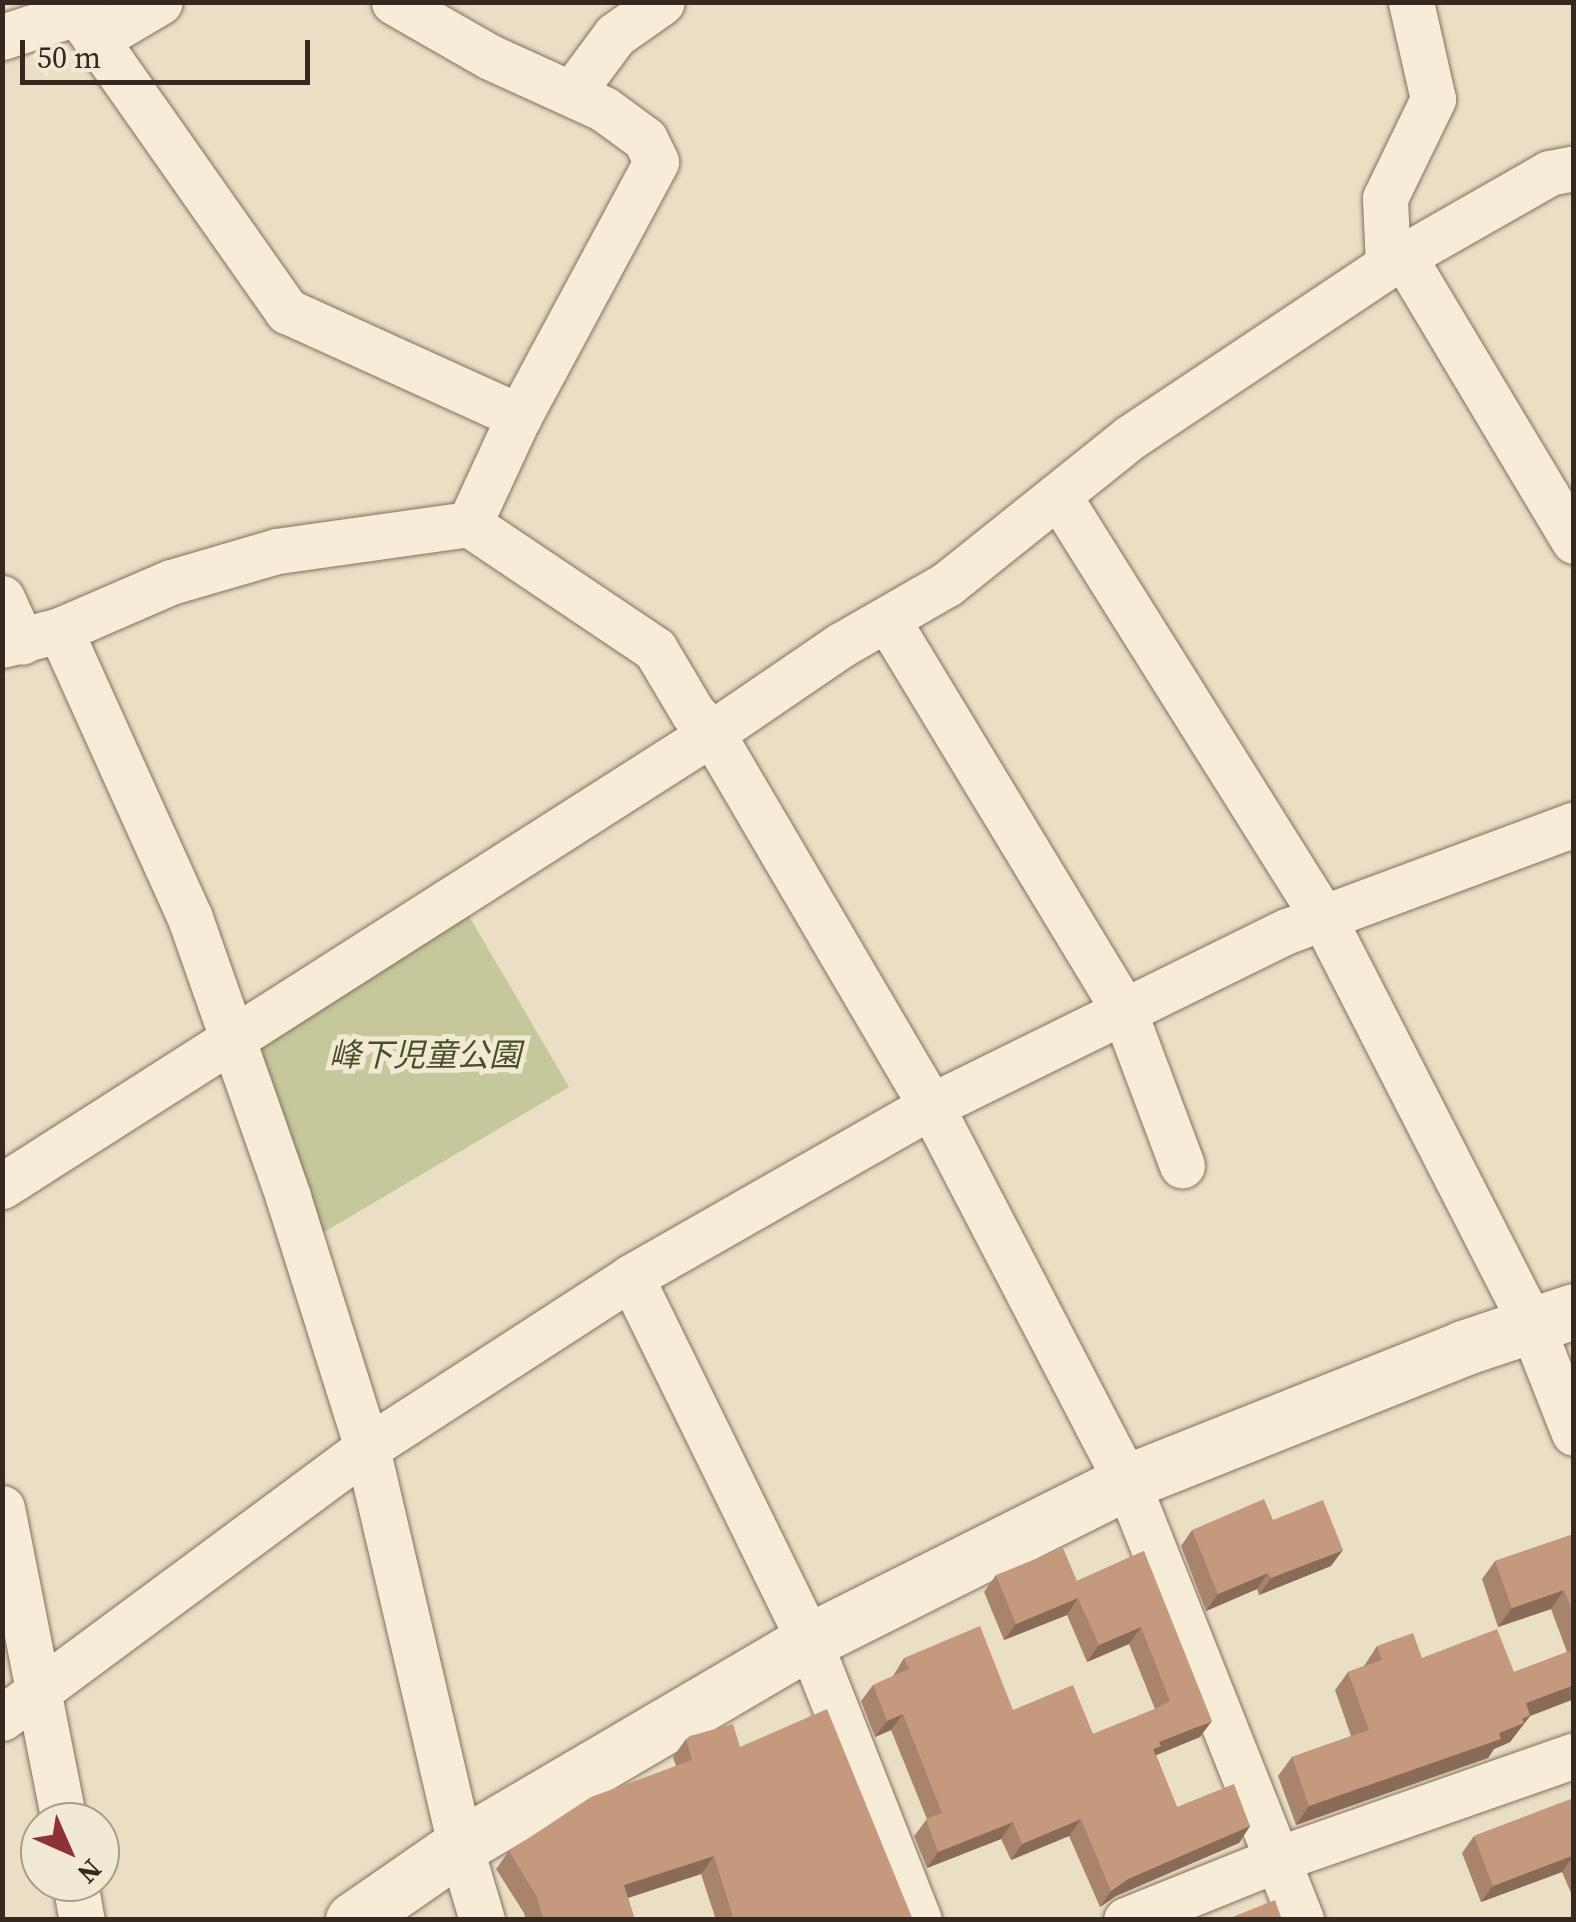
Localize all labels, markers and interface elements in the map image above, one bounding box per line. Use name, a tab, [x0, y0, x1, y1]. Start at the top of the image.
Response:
scale bar	[25, 20, 315, 82]
text: 50 m	[37, 37, 101, 78]
park label: 峰下児童公園	[329, 1036, 521, 1074]
north arrow	[20, 1802, 120, 1902]
text: N	[69, 1851, 110, 1892]

